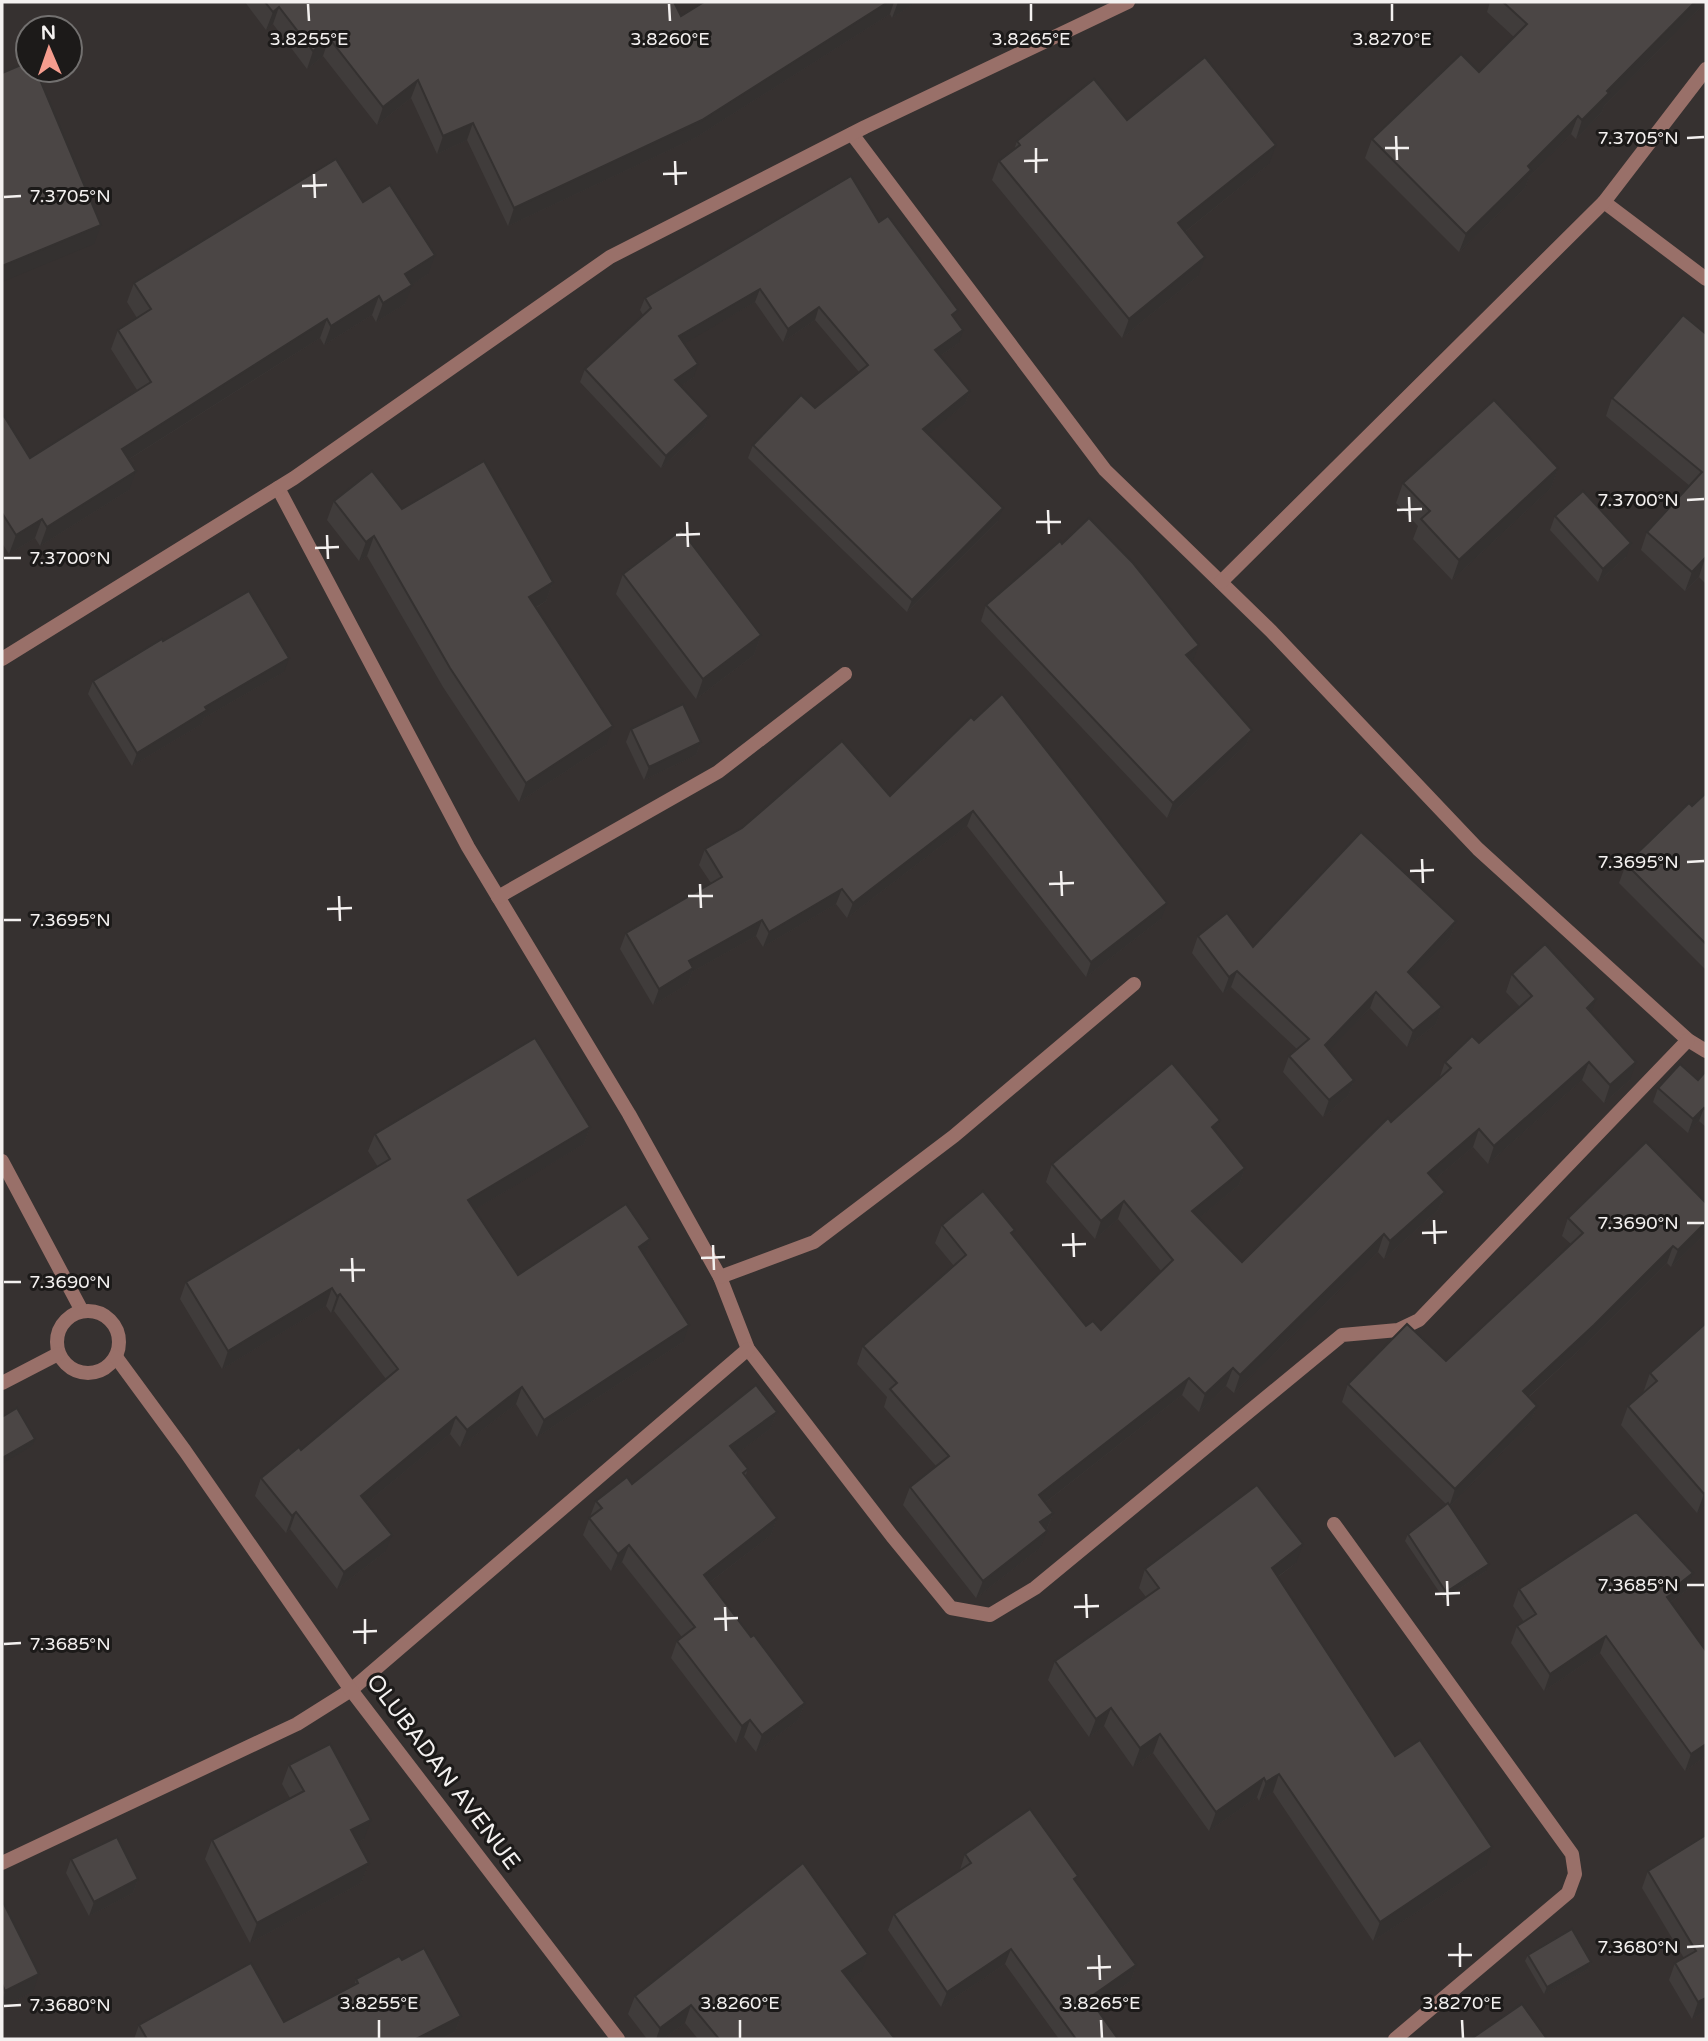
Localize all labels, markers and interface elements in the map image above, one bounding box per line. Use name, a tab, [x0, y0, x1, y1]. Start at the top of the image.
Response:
north arrow	[14, 14, 84, 84]
text: N	[40, 22, 56, 44]
text: 3.8255°E	[269, 28, 349, 50]
text: 3.8260°E	[630, 28, 710, 50]
text: 3.8265°E	[991, 28, 1071, 50]
text: 3.8270°E	[1352, 28, 1432, 50]
text: 7.3705°N	[1597, 127, 1679, 149]
text: 7.3705°N	[29, 185, 111, 207]
text: 7.3700°N	[1597, 489, 1679, 511]
text: 7.3700°N	[29, 547, 111, 569]
text: 7.3695°N	[1597, 851, 1679, 873]
text: 7.3695°N	[29, 909, 111, 931]
text: 7.3690°N	[1597, 1212, 1679, 1234]
text: 7.3690°N	[29, 1271, 111, 1293]
text: 7.3685°N	[1597, 1574, 1679, 1596]
text: 7.3685°N	[29, 1633, 111, 1655]
street label: OLUBADAN AVENUE	[360, 1669, 526, 1875]
text: 7.3680°N	[1597, 1936, 1679, 1958]
text: 3.8255°E	[339, 1992, 419, 2014]
text: 3.8260°E	[700, 1992, 780, 2014]
text: 3.8265°E	[1061, 1992, 1141, 2014]
text: 3.8270°E	[1422, 1992, 1502, 2014]
text: 7.3680°N	[29, 1994, 111, 2016]

